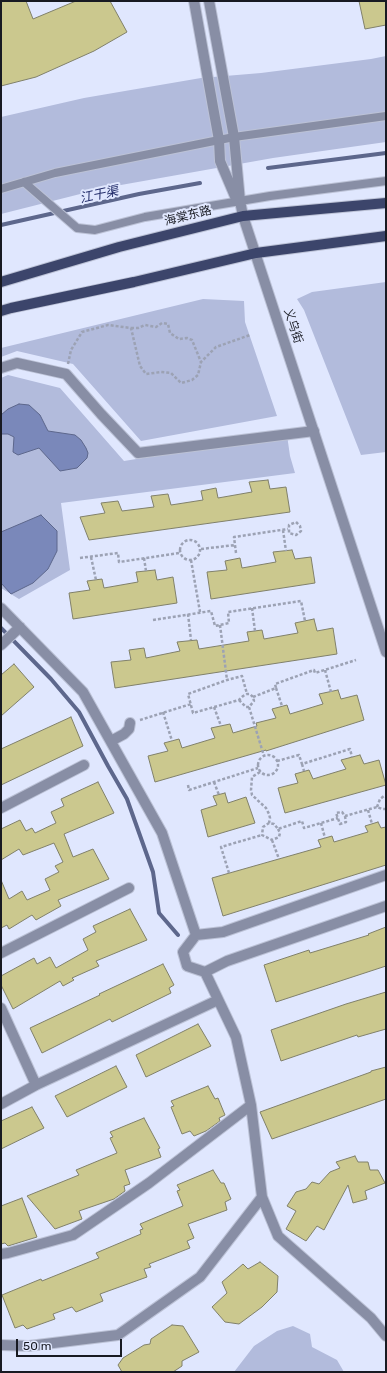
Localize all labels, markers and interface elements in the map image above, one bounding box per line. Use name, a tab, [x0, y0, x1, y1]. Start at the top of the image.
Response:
water label: 江干渠	[78, 183, 120, 207]
street label: 海棠东路	[163, 203, 213, 229]
street label: 义乌街	[281, 307, 305, 345]
scale bar	[18, 1331, 124, 1357]
text: 50 m	[23, 1339, 51, 1353]

